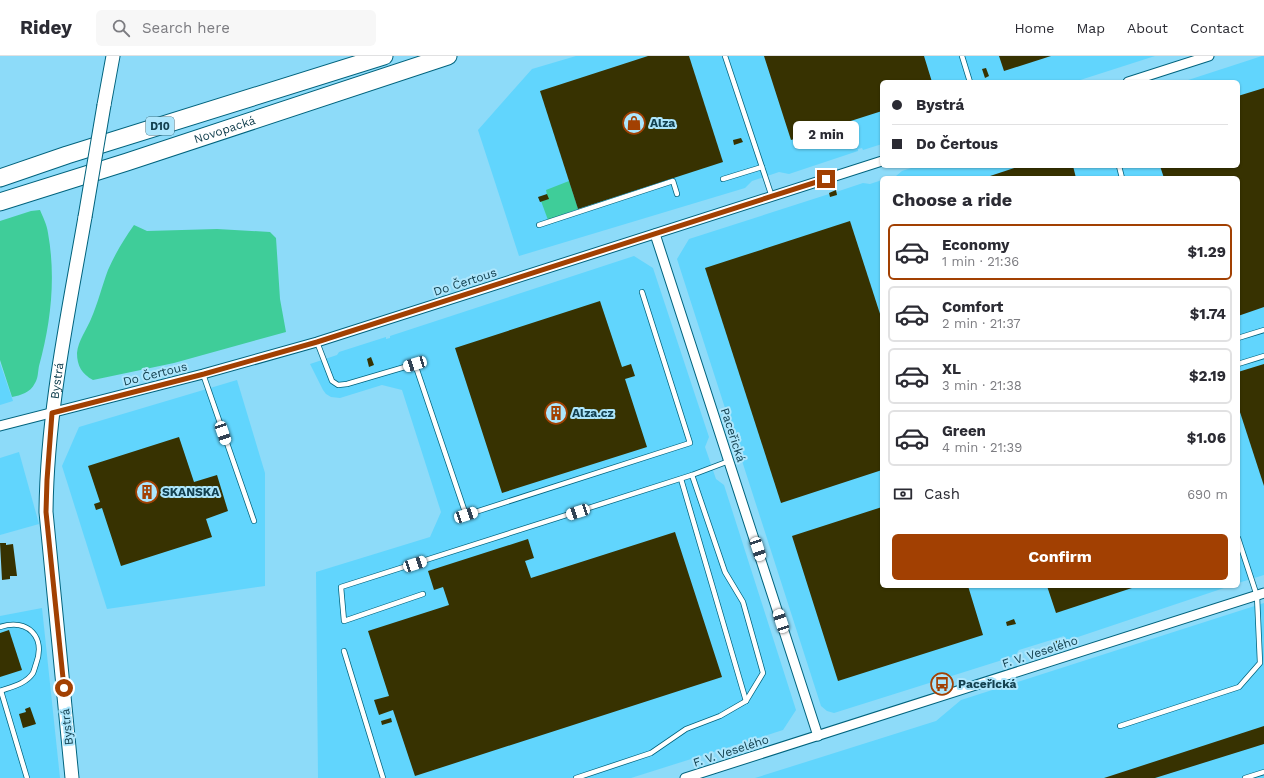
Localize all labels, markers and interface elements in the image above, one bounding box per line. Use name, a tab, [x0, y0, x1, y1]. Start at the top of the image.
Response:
search box	[96, 10, 376, 46]
text: Ridey	[20, 16, 72, 39]
icon: search	[110, 17, 132, 39]
text: Search here	[142, 19, 230, 37]
text: Home	[1014, 20, 1054, 36]
text: Map	[1076, 20, 1105, 36]
text: About	[1127, 20, 1168, 36]
text: Contact	[1190, 20, 1244, 36]
text: Bystrá	[916, 96, 964, 114]
shop icon: Alza	[621, 110, 647, 136]
street label: Novopacká	[192, 113, 257, 146]
place label: Alza	[650, 116, 675, 130]
road number: D10	[146, 117, 174, 135]
callout: 2 min	[793, 121, 859, 149]
text: 2 min	[808, 127, 844, 142]
text: Do Čertous	[916, 135, 998, 153]
route end	[817, 170, 835, 188]
text: Choose a ride	[892, 189, 1012, 210]
icon: car	[894, 234, 930, 270]
text: Economy	[942, 236, 1009, 254]
text: $1.29	[1187, 243, 1226, 261]
text: 1 min · 21:36	[942, 254, 1019, 269]
street label: Do Čertous	[432, 265, 498, 299]
icon: car	[894, 296, 930, 332]
text: Comfort	[942, 298, 1003, 316]
text: $1.74	[1190, 305, 1226, 323]
text: 2 min · 21:37	[942, 316, 1021, 331]
car	[402, 355, 428, 373]
icon: car	[894, 358, 930, 394]
street label: Do Čertous	[121, 359, 189, 389]
text: XL	[942, 360, 961, 378]
street label: Bystrá	[48, 361, 67, 400]
text: $2.19	[1189, 367, 1226, 385]
text: 3 min · 21:38	[942, 378, 1022, 393]
building icon: Alza.cz	[543, 400, 569, 426]
place label: Alza.cz	[572, 406, 614, 420]
street label: Paceřická	[718, 406, 748, 464]
car	[213, 420, 233, 446]
icon: car	[894, 420, 930, 456]
text: Green	[942, 422, 986, 440]
text: $1.06	[1187, 429, 1226, 447]
text: 4 min · 21:39	[942, 440, 1022, 455]
building icon: SKANSKA	[134, 479, 160, 505]
icon: cash	[892, 483, 914, 505]
place label: SKANSKA	[162, 485, 220, 499]
text: Cash	[924, 485, 960, 503]
text: 690 m	[1187, 487, 1228, 502]
car	[565, 503, 591, 521]
car	[453, 506, 479, 524]
button: Confirm	[892, 534, 1228, 580]
car	[749, 536, 767, 562]
car	[402, 555, 428, 573]
car	[772, 608, 790, 634]
street label: F. V. Veselého	[1000, 633, 1080, 671]
bus stop icon: Paceřická	[929, 671, 955, 697]
place label: Paceřická	[958, 677, 1017, 691]
route start	[55, 679, 73, 697]
street label: Bystrá	[58, 708, 76, 746]
street label: F. V. Veselého	[691, 732, 771, 770]

